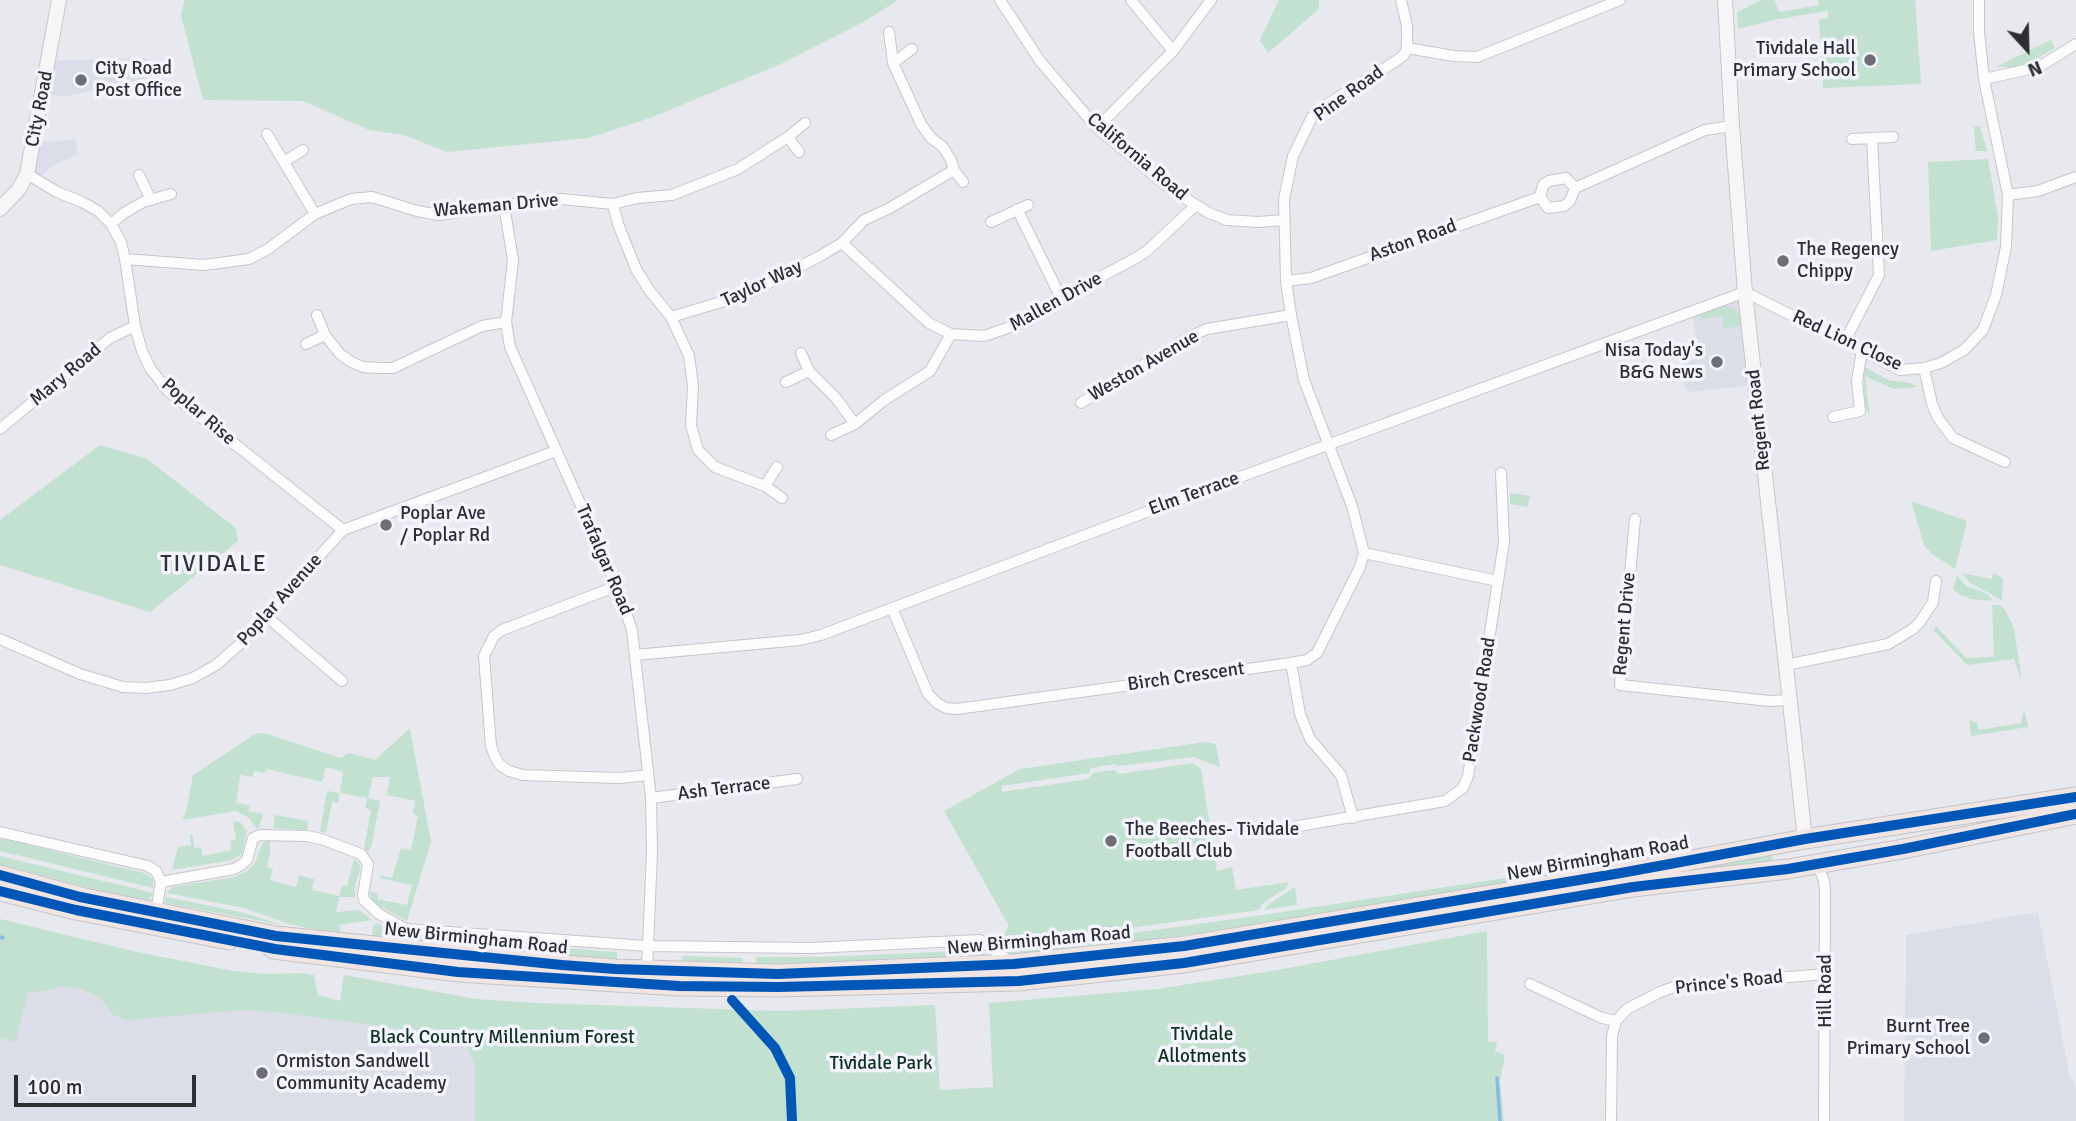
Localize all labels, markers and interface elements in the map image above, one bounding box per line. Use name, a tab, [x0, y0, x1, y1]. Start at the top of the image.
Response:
north arrow	[1992, 14, 2062, 84]
place label: Tividale Hall Primary School	[1733, 38, 1856, 82]
marker: Tividale Hall Primary School	[1862, 52, 1878, 68]
text: N	[2024, 55, 2045, 82]
place label: City Road Post Office	[95, 58, 182, 102]
street label: Pine Road	[1310, 61, 1388, 127]
street label: City Road	[21, 69, 59, 149]
marker: City Road Post Office	[73, 72, 89, 88]
street label: California Road	[1082, 108, 1192, 206]
street label: Wakeman Drive	[432, 189, 560, 223]
street label: Aston Road	[1366, 215, 1460, 267]
place label: The Regency Chippy	[1797, 239, 1899, 283]
marker: The Regency Chippy	[1775, 253, 1791, 269]
street label: Taylor Way	[718, 255, 806, 313]
street label: Mallen Drive	[1006, 267, 1106, 337]
street label: Red Lion Close	[1788, 306, 1906, 376]
street label: Weston Avenue	[1085, 325, 1203, 407]
street label: Mary Road	[26, 339, 106, 411]
place label: Nisa Today's B&G News	[1605, 340, 1703, 384]
marker: Nisa Today's B&G News	[1709, 354, 1725, 370]
street label: Regent Road	[1742, 368, 1776, 472]
street label: Poplar Rise	[156, 374, 240, 450]
street label: Elm Terrace	[1146, 467, 1242, 521]
street label: Trafalgar Road	[570, 501, 638, 619]
place label: Poplar Ave / Poplar Rd	[400, 503, 490, 547]
marker: Poplar Ave / Poplar Rd	[378, 517, 394, 533]
street label: Poplar Avenue	[233, 549, 327, 651]
district label: TIVIDALE	[161, 551, 267, 579]
street label: Regent Drive	[1609, 571, 1641, 677]
street label: Packwood Road	[1459, 636, 1501, 764]
street label: Birch Crescent	[1126, 657, 1246, 697]
street label: Ash Terrace	[676, 772, 772, 806]
place label: The Beeches- Tividale Football Club	[1125, 819, 1299, 863]
street label: New Birmingham Road	[1505, 832, 1691, 886]
marker: The Beeches- Tividale Football Club	[1103, 833, 1119, 849]
street label: New Birmingham Road	[383, 918, 569, 960]
street label: New Birmingham Road	[946, 922, 1132, 960]
street label: Hill Road	[1815, 954, 1837, 1028]
street label: Prince's Road	[1674, 966, 1784, 1000]
place label: Burnt Tree Primary School	[1847, 1016, 1970, 1060]
park label: Tividale Allotments	[1158, 1024, 1246, 1068]
park label: Black Country Millennium Forest	[369, 1027, 635, 1049]
marker: Burnt Tree Primary School	[1976, 1030, 1992, 1046]
place label: Ormiston Sandwell Community Academy	[276, 1051, 446, 1095]
park label: Tividale Park	[829, 1053, 933, 1075]
scale bar	[18, 1062, 200, 1106]
marker: Ormiston Sandwell Community Academy	[254, 1065, 270, 1081]
text: 100 m	[27, 1074, 82, 1100]

